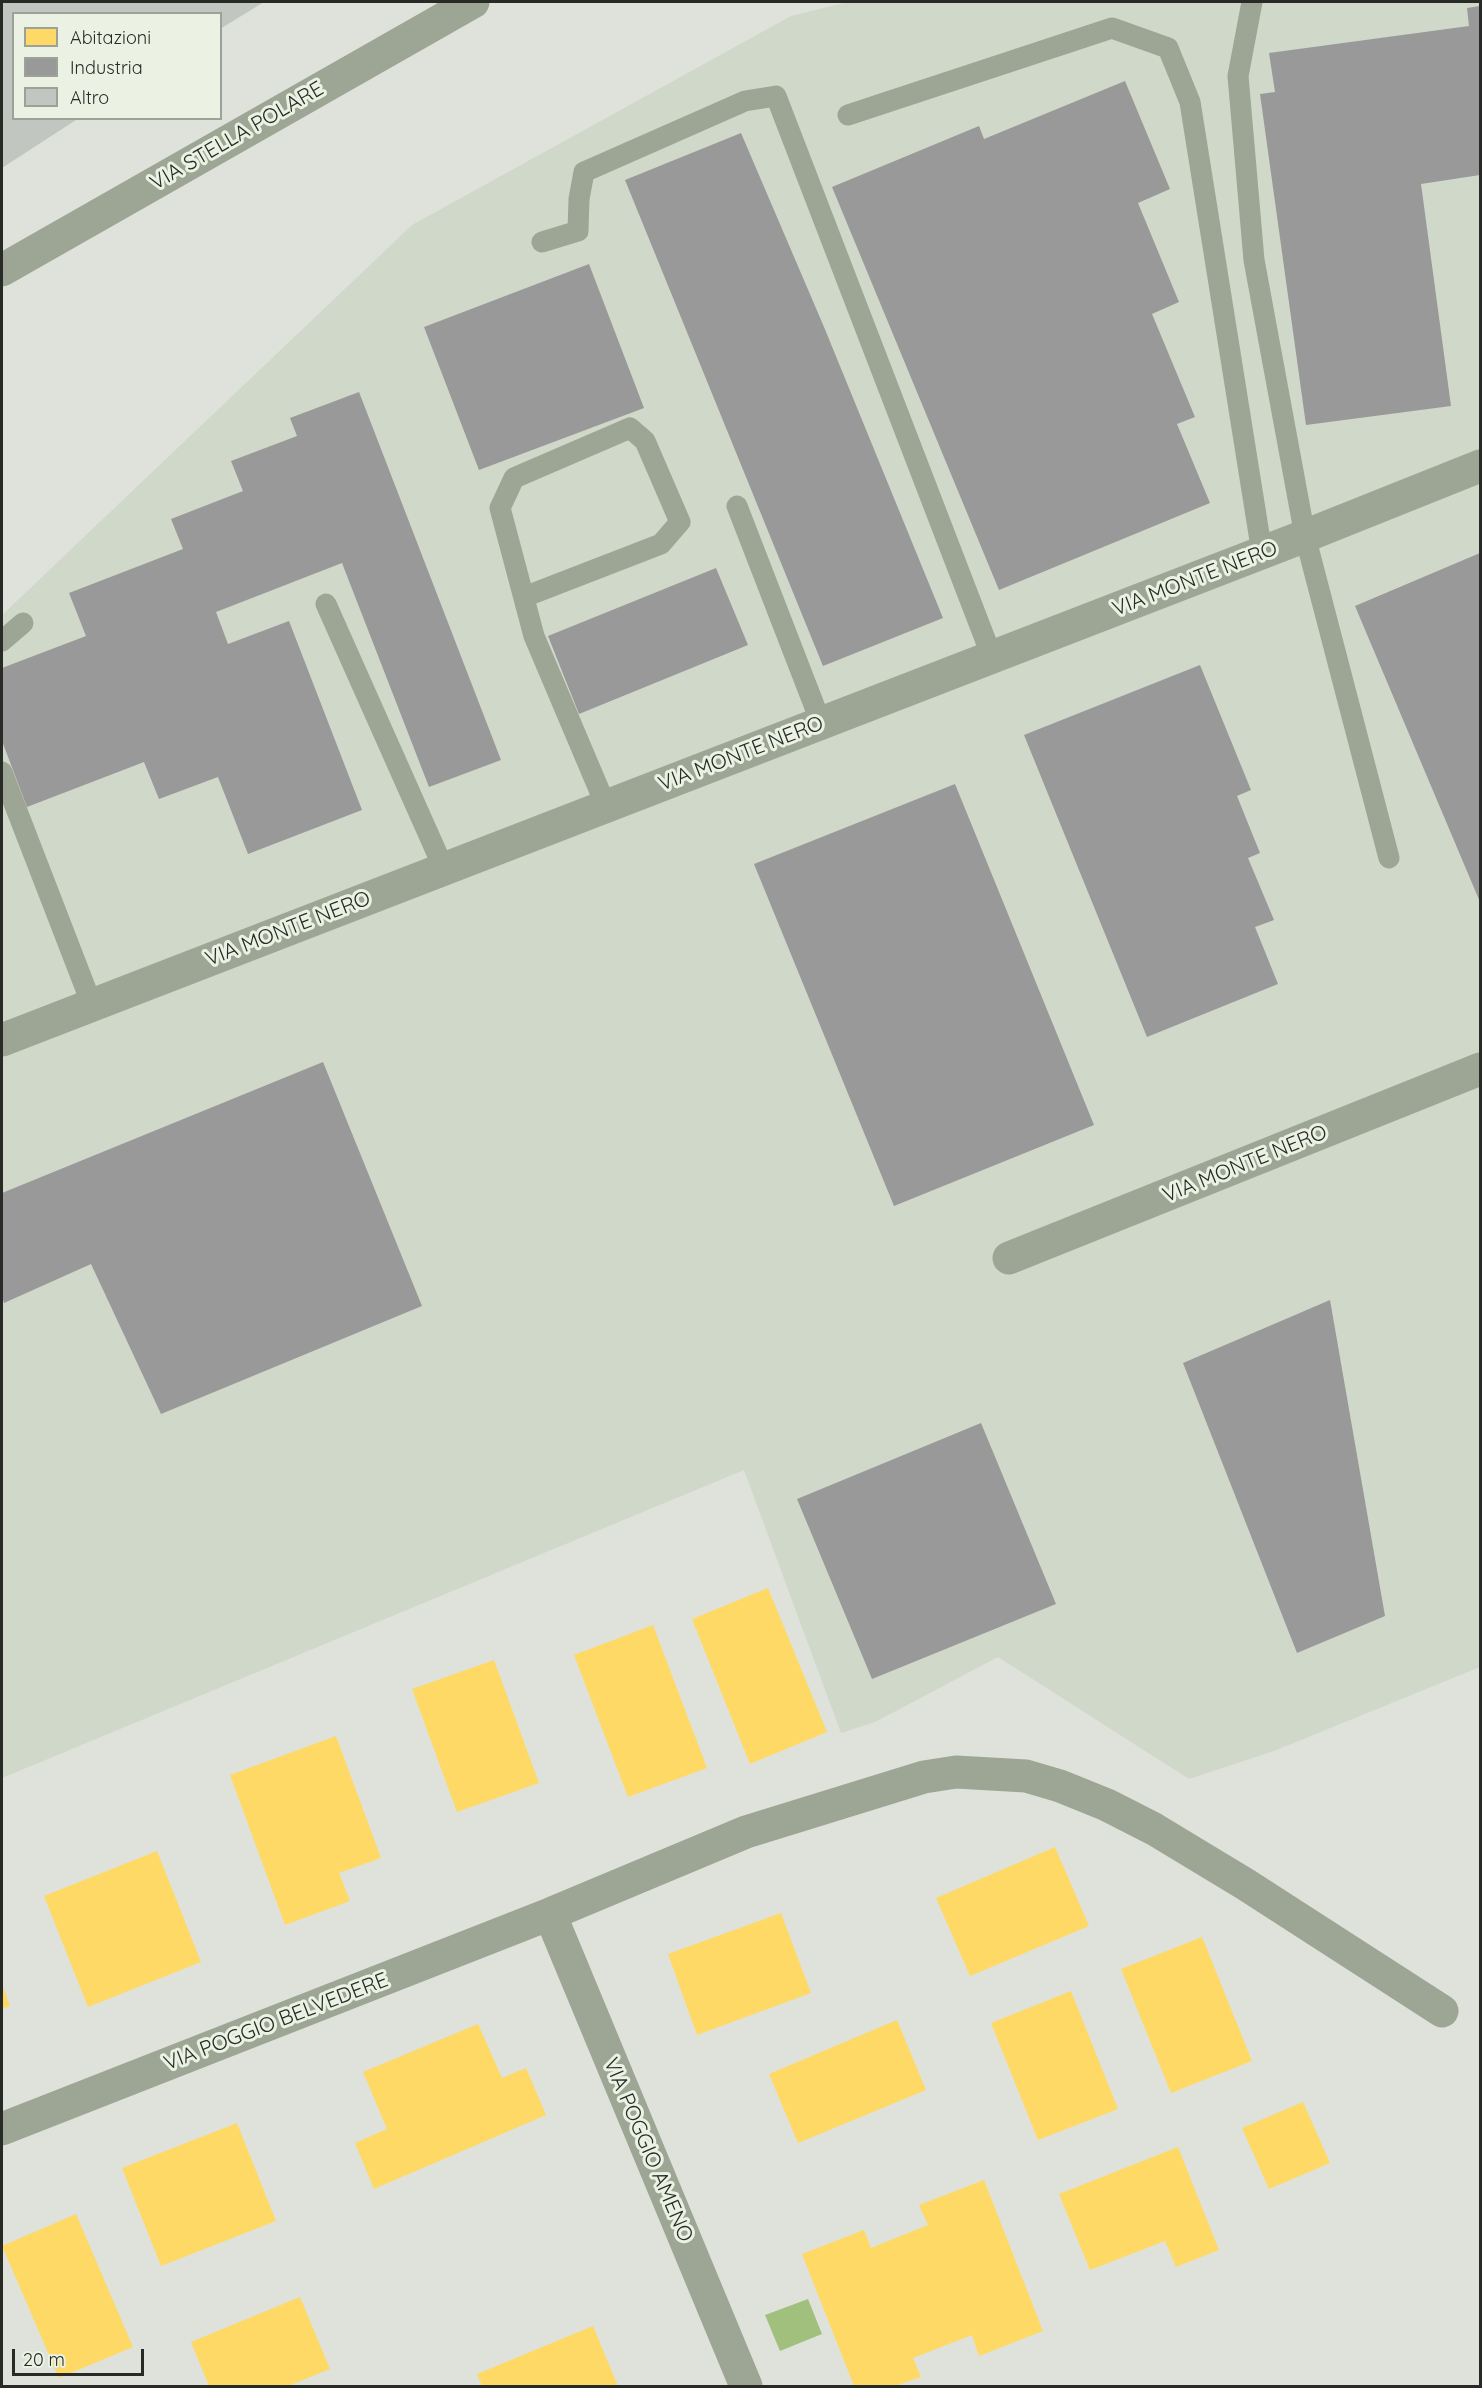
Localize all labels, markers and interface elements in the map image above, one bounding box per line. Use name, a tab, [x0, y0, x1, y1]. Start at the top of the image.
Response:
legend	[12, 12, 222, 120]
text: Abitazioni	[70, 26, 151, 49]
text: Industria	[70, 56, 143, 79]
street label: VIA STELLA POLARE	[146, 76, 328, 196]
text: Altro	[70, 86, 109, 109]
street label: VIA MONTE NERO	[1109, 536, 1281, 622]
street label: VIA MONTE NERO	[655, 711, 827, 797]
street label: VIA MONTE NERO	[202, 886, 374, 972]
street label: VIA MONTE NERO	[1159, 1120, 1331, 1208]
street label: VIA POGGIO BELVEDERE	[160, 1968, 392, 2076]
street label: VIA POGGIO AMENO	[598, 2054, 698, 2246]
scale bar	[15, 2337, 147, 2375]
text: 20 m	[23, 2348, 65, 2371]

